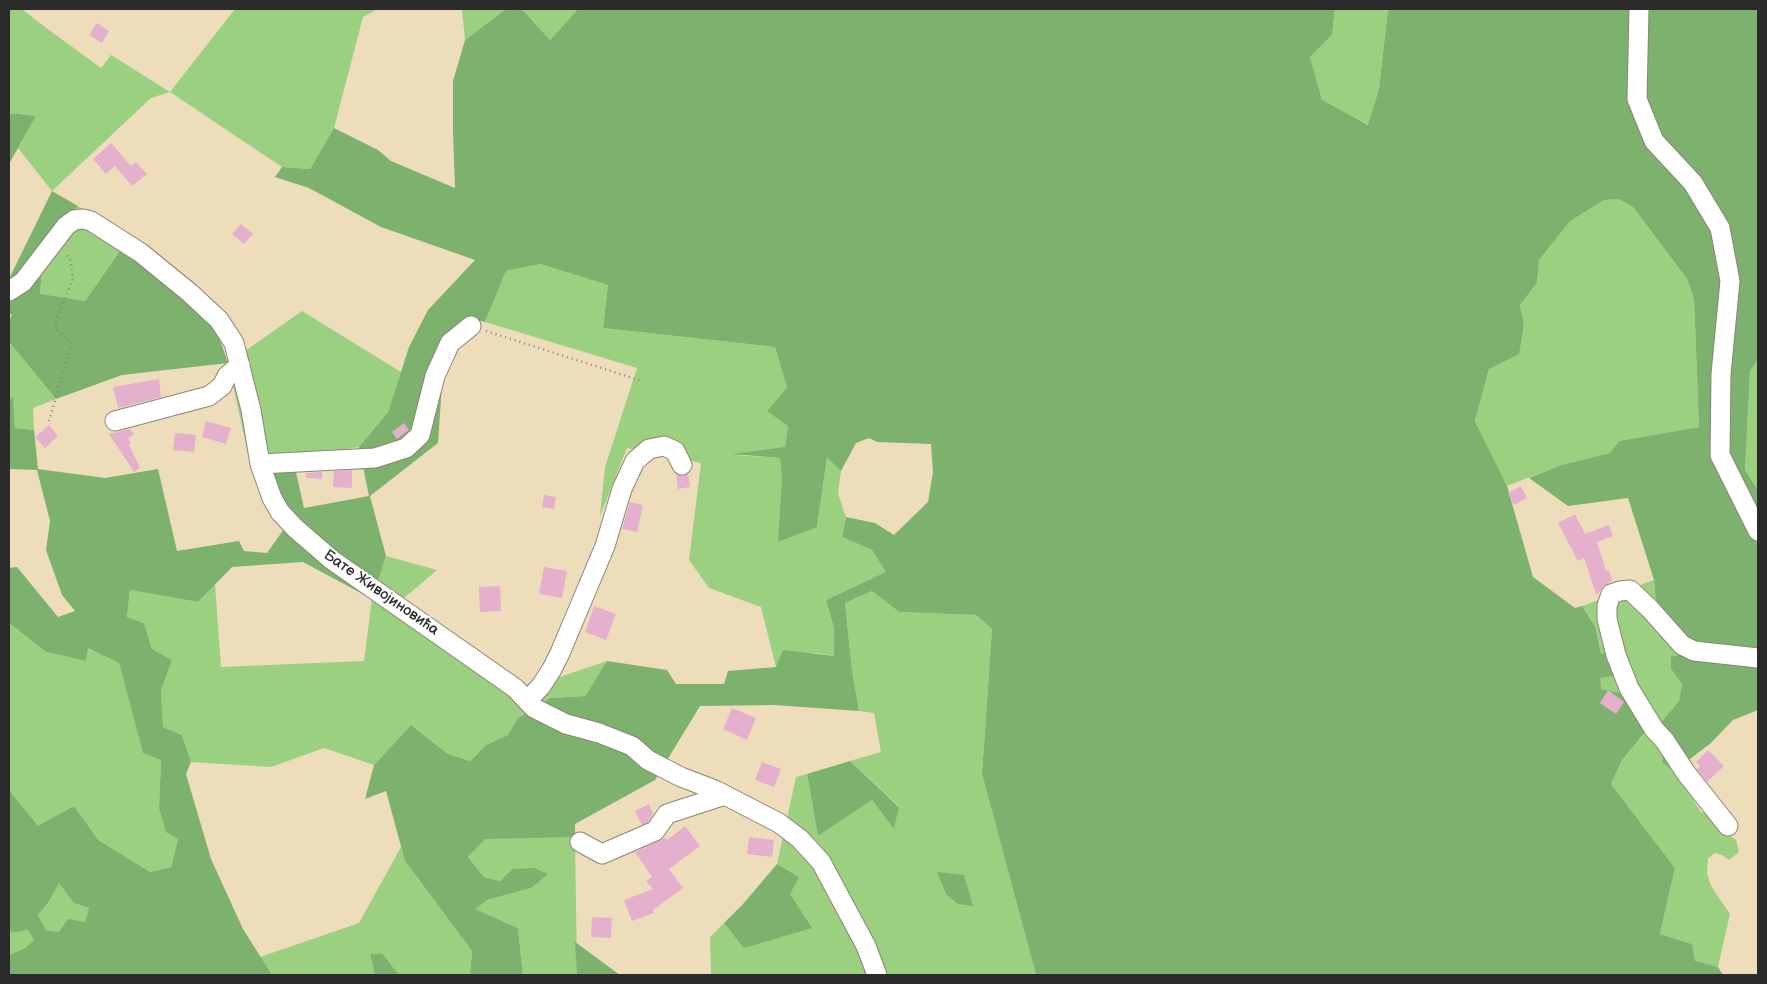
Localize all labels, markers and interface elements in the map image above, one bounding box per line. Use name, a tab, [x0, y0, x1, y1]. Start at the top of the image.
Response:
street label: Бате Живојиновића	[320, 546, 442, 640]

